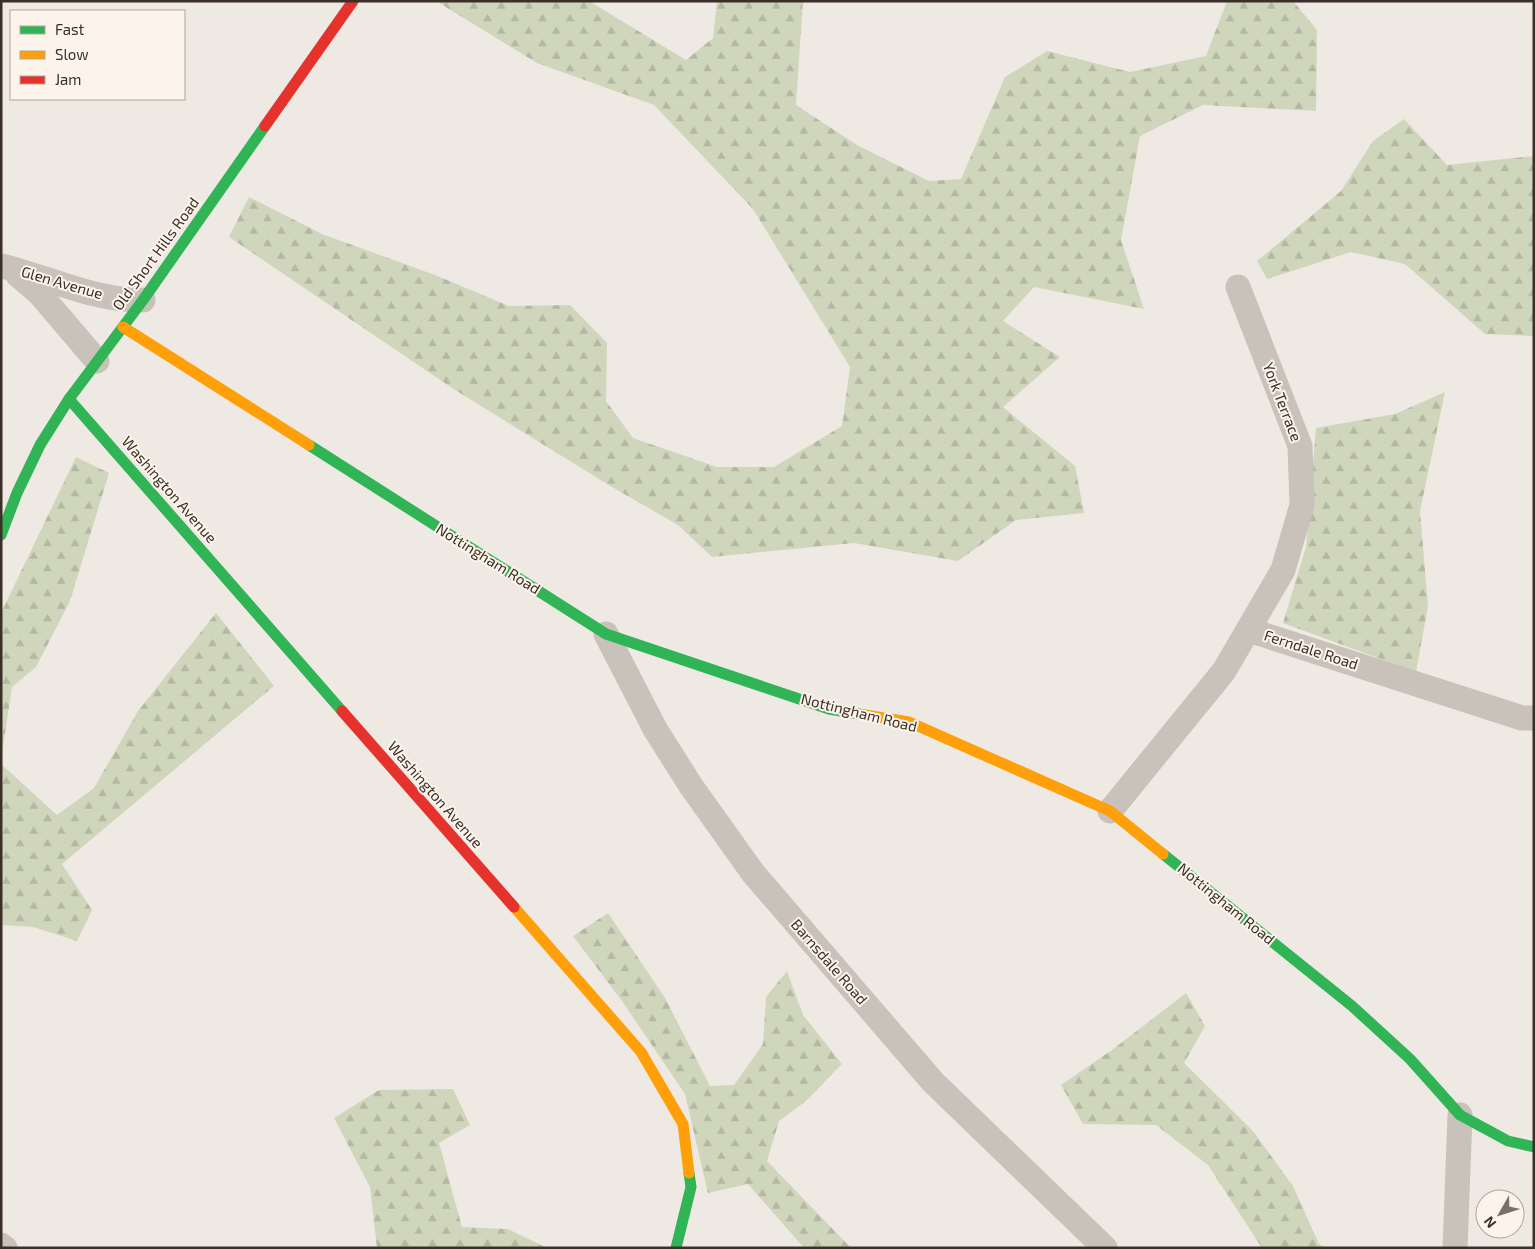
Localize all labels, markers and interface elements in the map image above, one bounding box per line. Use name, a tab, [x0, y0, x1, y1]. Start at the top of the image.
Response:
legend	[10, 10, 185, 100]
text: Fast	[55, 20, 85, 38]
text: Slow	[55, 45, 89, 63]
text: Jam	[55, 70, 81, 88]
street label: Old Short Hills Road	[108, 193, 202, 313]
street label: Glen Avenue	[19, 262, 105, 302]
street label: York Terrace	[1260, 360, 1306, 444]
street label: Washington Avenue	[118, 432, 221, 546]
street label: Nottingham Road	[433, 519, 544, 597]
street label: Ferndale Road	[1262, 625, 1361, 673]
street label: Nottingham Road	[799, 689, 919, 735]
street label: Washington Avenue	[384, 737, 487, 851]
street label: Nottingham Road	[1175, 859, 1279, 948]
street label: Barnsdale Road	[788, 915, 872, 1008]
north arrow	[1475, 1189, 1525, 1239]
text: N	[1480, 1213, 1499, 1232]

